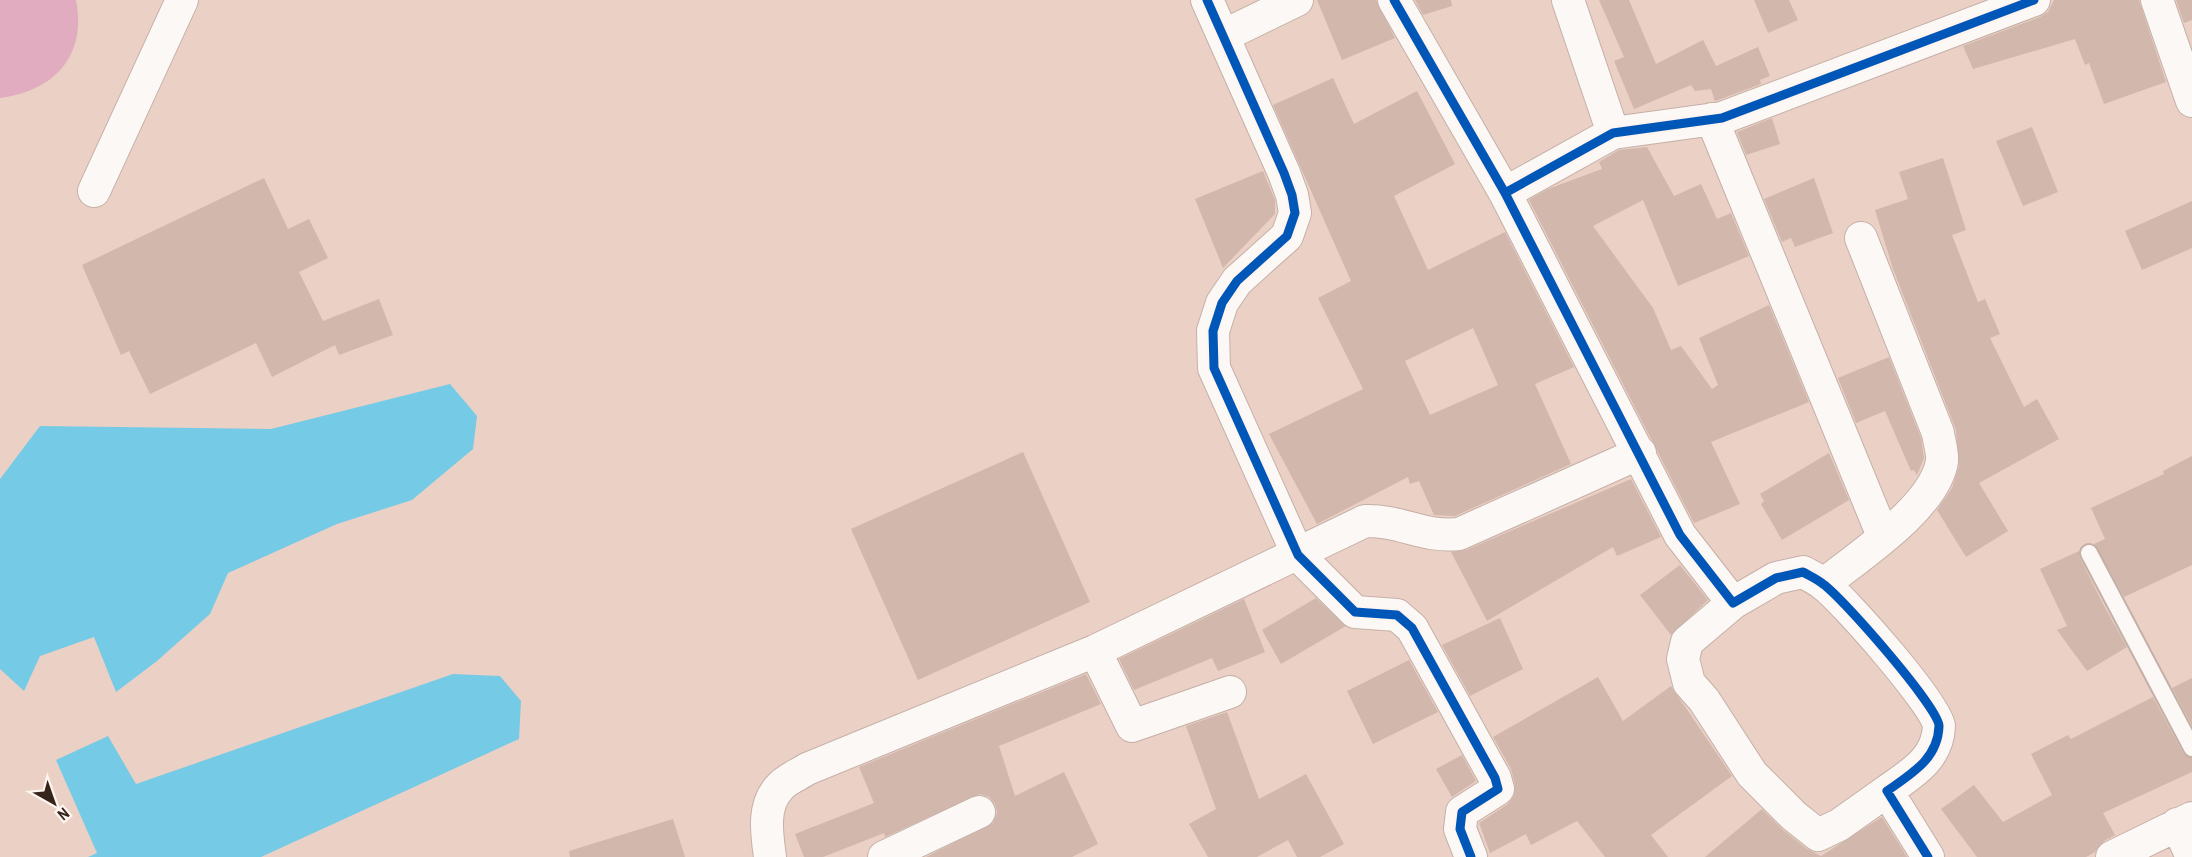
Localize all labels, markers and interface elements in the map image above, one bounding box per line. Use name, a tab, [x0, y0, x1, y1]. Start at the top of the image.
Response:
north arrow	[24, 773, 84, 833]
text: N	[53, 803, 74, 826]

